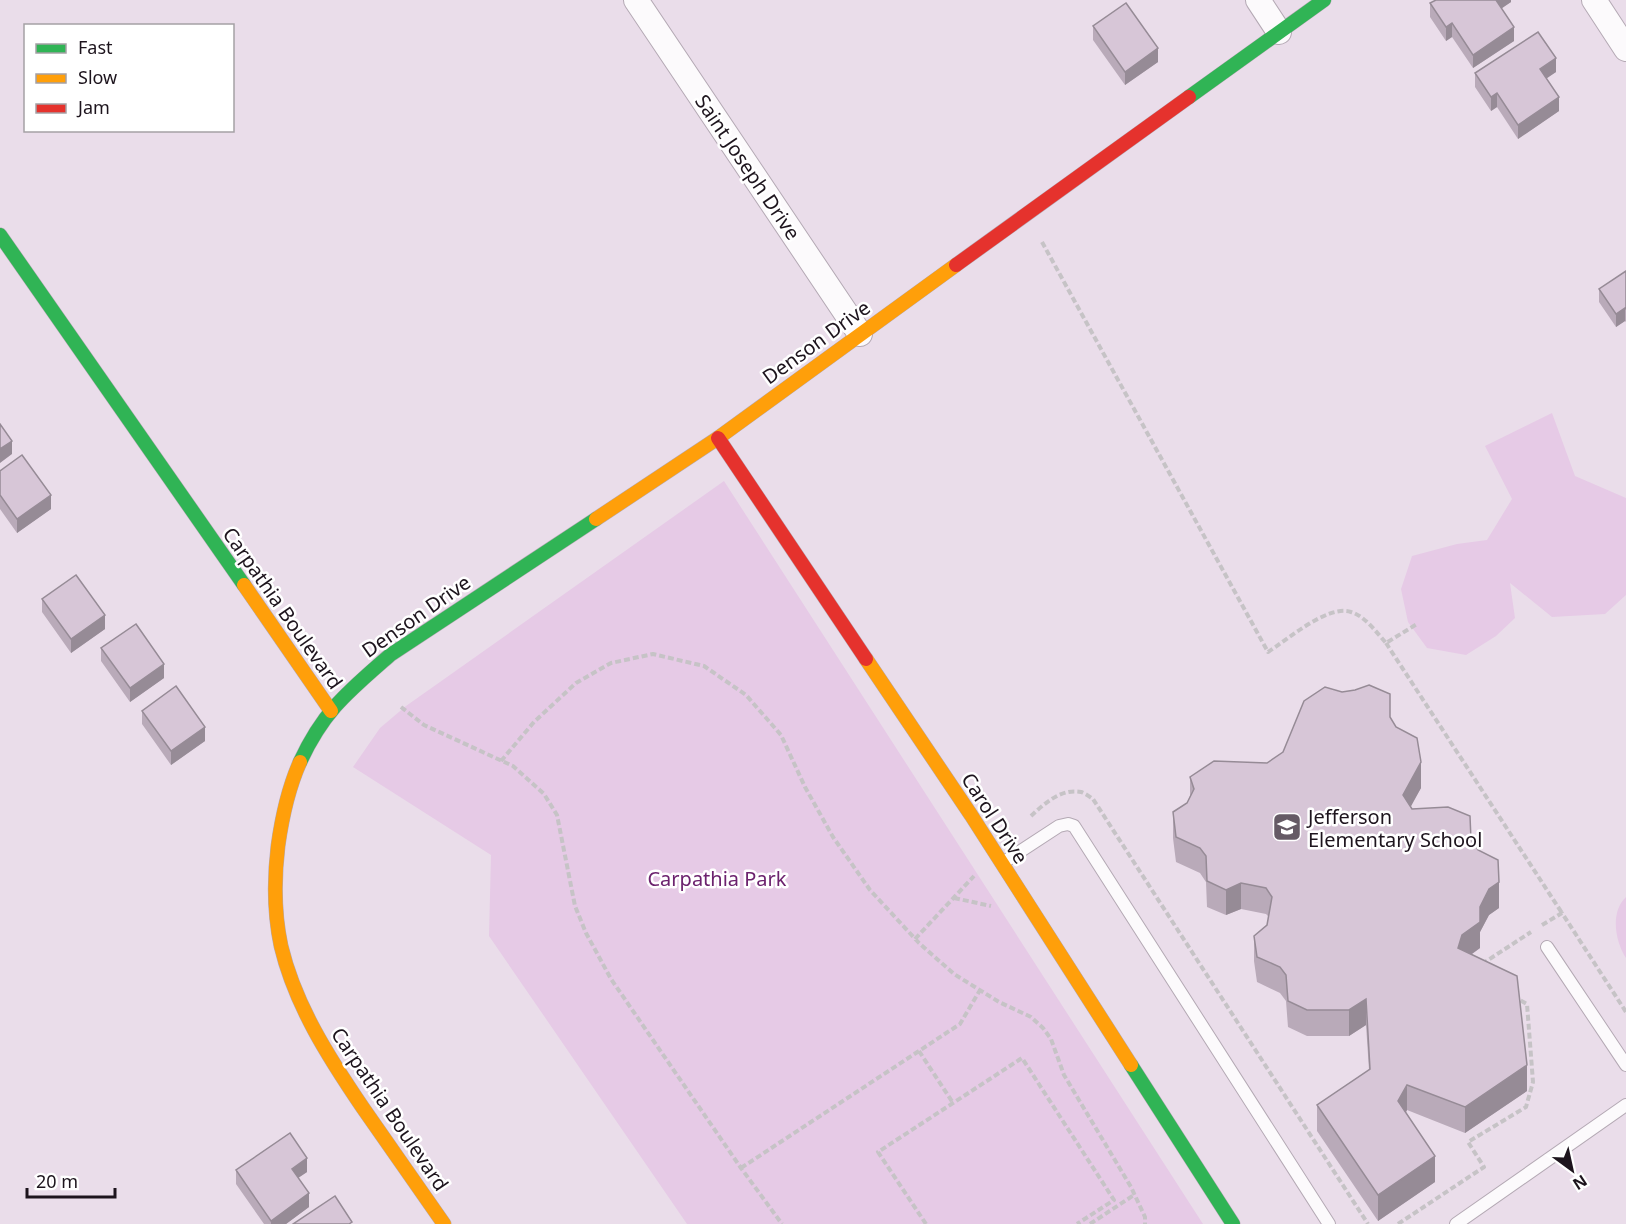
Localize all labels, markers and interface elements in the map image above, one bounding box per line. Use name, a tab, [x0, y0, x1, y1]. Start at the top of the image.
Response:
legend	[24, 24, 234, 132]
text: Fast	[78, 35, 113, 59]
text: Slow	[78, 65, 117, 89]
street label: Saint Joseph Drive	[689, 89, 807, 245]
text: Jam	[76, 95, 110, 119]
street label: Denson Drive	[757, 294, 875, 390]
street label: Carpathia Boulevard	[217, 522, 349, 694]
street label: Denson Drive	[356, 569, 476, 663]
street label: Carol Drive	[955, 767, 1035, 869]
place label: Jefferson Elementary School	[1306, 803, 1482, 853]
school or university icon: Jefferson Elementary School	[1271, 811, 1303, 843]
park label: Carpathia Park	[647, 865, 787, 892]
street label: Carpathia Boulevard	[325, 1022, 455, 1196]
north arrow	[1542, 1140, 1602, 1200]
scale bar	[27, 1161, 116, 1199]
text: 20 m	[36, 1169, 78, 1193]
text: N	[1569, 1170, 1592, 1195]

